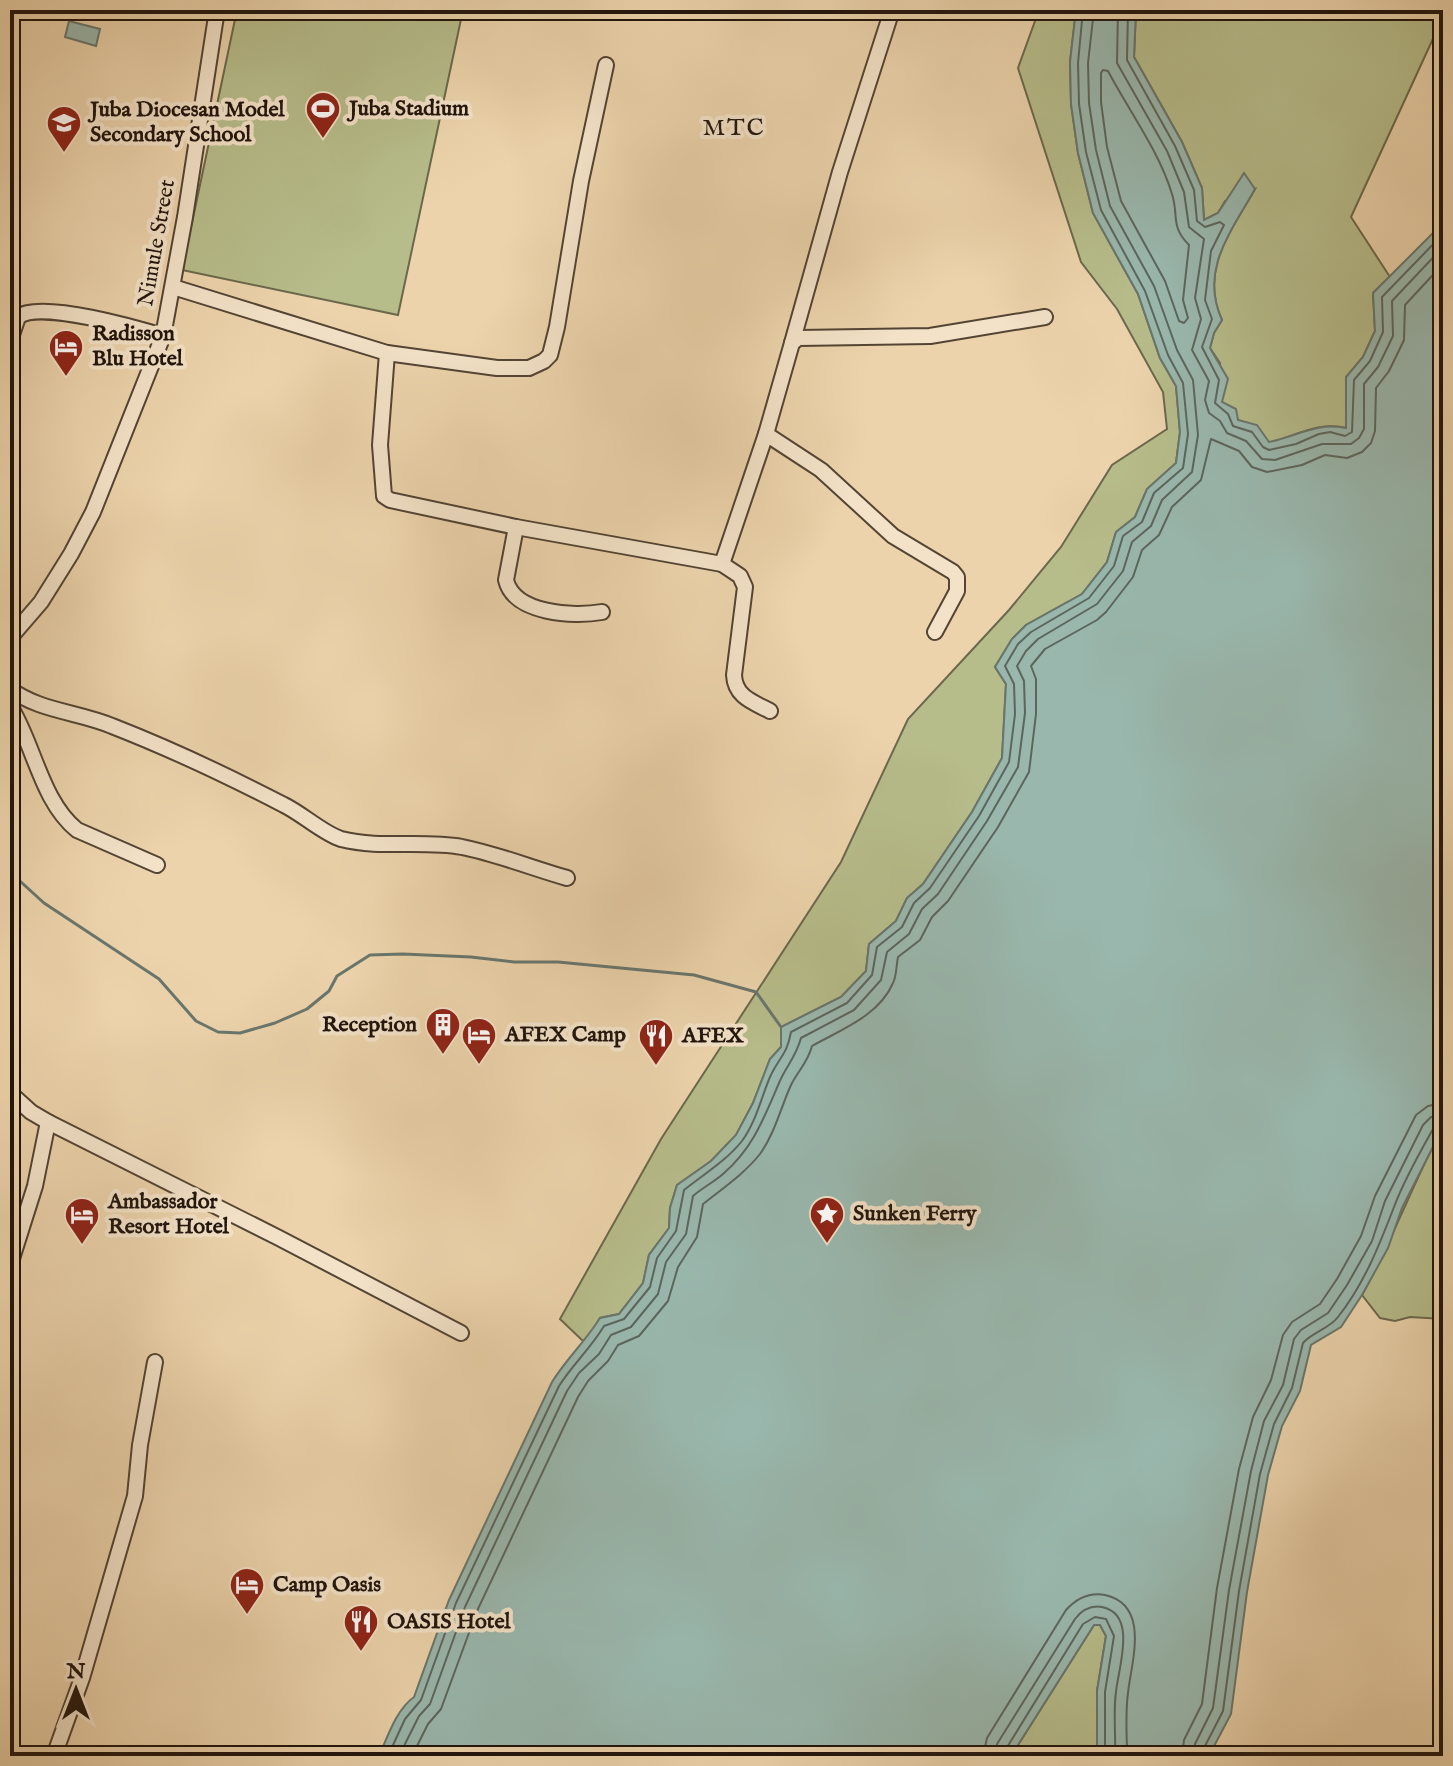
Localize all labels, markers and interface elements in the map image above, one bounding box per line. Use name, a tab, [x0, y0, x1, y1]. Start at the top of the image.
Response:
sports icon: Juba Stadium	[304, 90, 342, 140]
place label: Juba Stadium	[346, 95, 469, 123]
place label: Juba Diocesan Model Secondary School	[87, 96, 286, 149]
school or university icon: Juba Diocesan Model Secondary School	[45, 104, 83, 154]
district label: MTC	[702, 113, 766, 144]
street label: Nimule Street	[132, 177, 182, 309]
place label: Radisson Blu Hotel	[92, 320, 184, 373]
hotel icon: Radisson Blu Hotel	[47, 328, 85, 378]
building icon: Reception	[424, 1006, 462, 1056]
place label: Reception	[322, 1011, 417, 1039]
hotel icon: AFEX Camp	[460, 1016, 498, 1066]
restaurant icon: AFEX	[637, 1017, 675, 1067]
place label: AFEX Camp	[504, 1021, 626, 1049]
place label: AFEX	[681, 1022, 744, 1050]
place label: Ambassador Resort Hotel	[107, 1188, 230, 1241]
place icon: Sunken Ferry	[808, 1195, 846, 1245]
hotel icon: Ambassador Resort Hotel	[63, 1196, 101, 1246]
place label: Sunken Ferry	[853, 1200, 978, 1228]
hotel icon: Camp Oasis	[228, 1566, 266, 1616]
place label: Camp Oasis	[273, 1571, 381, 1599]
restaurant icon: OASIS Hotel	[342, 1603, 380, 1653]
place label: OASIS Hotel	[387, 1608, 511, 1636]
north arrow	[36, 1650, 116, 1730]
text: N	[65, 1658, 86, 1686]

